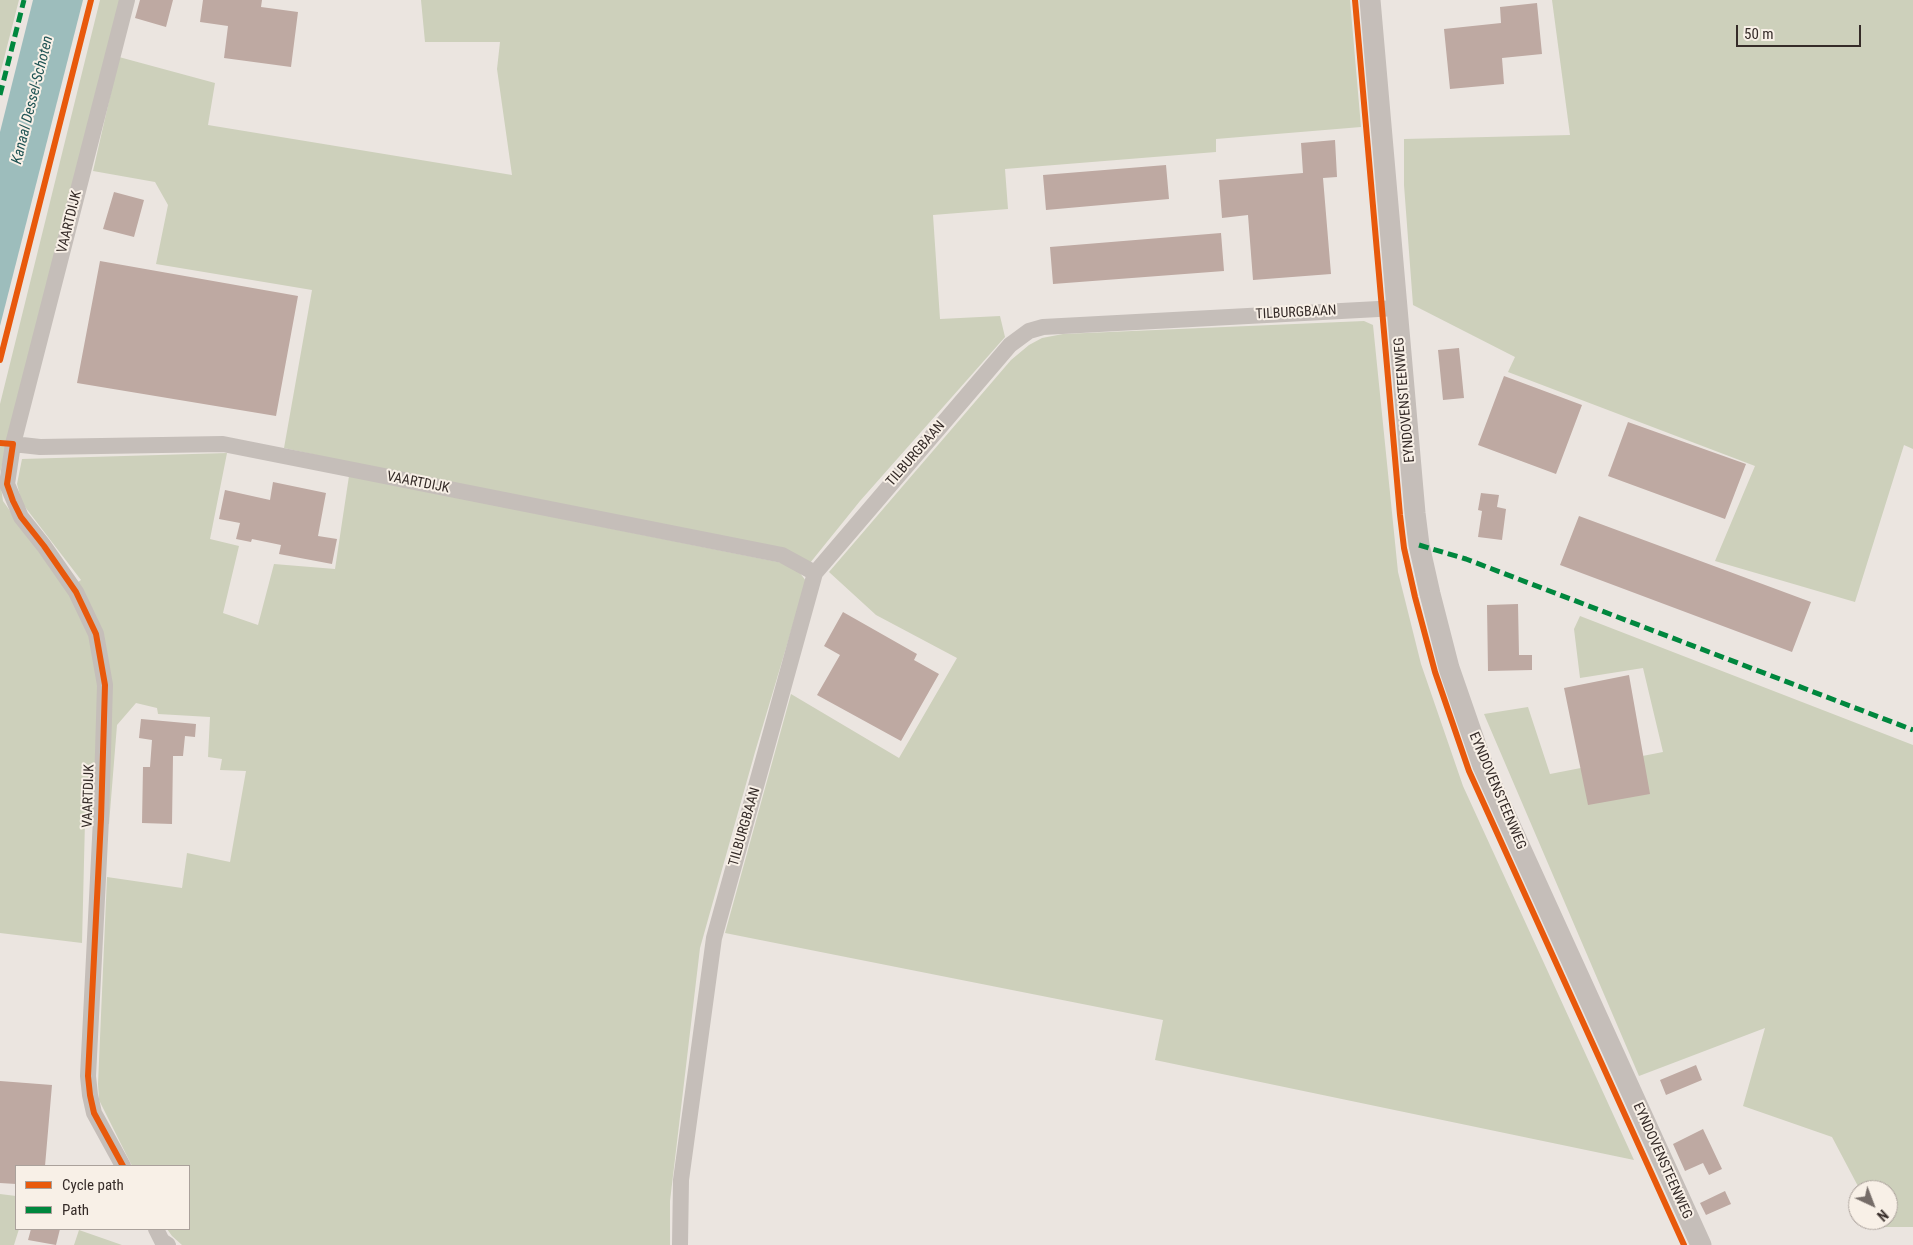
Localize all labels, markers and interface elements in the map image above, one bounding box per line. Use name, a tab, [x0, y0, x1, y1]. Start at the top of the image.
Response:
scale bar	[1738, 15, 1863, 47]
text: 50 m	[1744, 25, 1774, 43]
water label: Kanaal Dessel-Schoten	[8, 34, 58, 166]
street label: VAARTDIJK	[54, 189, 86, 255]
street label: TILBURGBAAN	[1255, 302, 1337, 324]
street label: EYNDOVENSTEENWEG	[1391, 337, 1419, 463]
street label: TILBURGBAAN	[883, 418, 949, 490]
street label: VAARTDIJK	[385, 469, 451, 497]
street label: EYNDOVENSTEENWEG	[1465, 730, 1529, 852]
street label: VAARTDIJK	[79, 764, 99, 828]
street label: TILBURGBAAN	[726, 786, 764, 868]
street label: EYNDOVENSTEENWEG	[1629, 1100, 1695, 1222]
legend	[15, 1165, 190, 1230]
text: Cycle path	[62, 1176, 124, 1194]
north arrow	[1848, 1180, 1898, 1230]
text: Path	[62, 1201, 89, 1219]
text: N	[1874, 1206, 1891, 1224]

